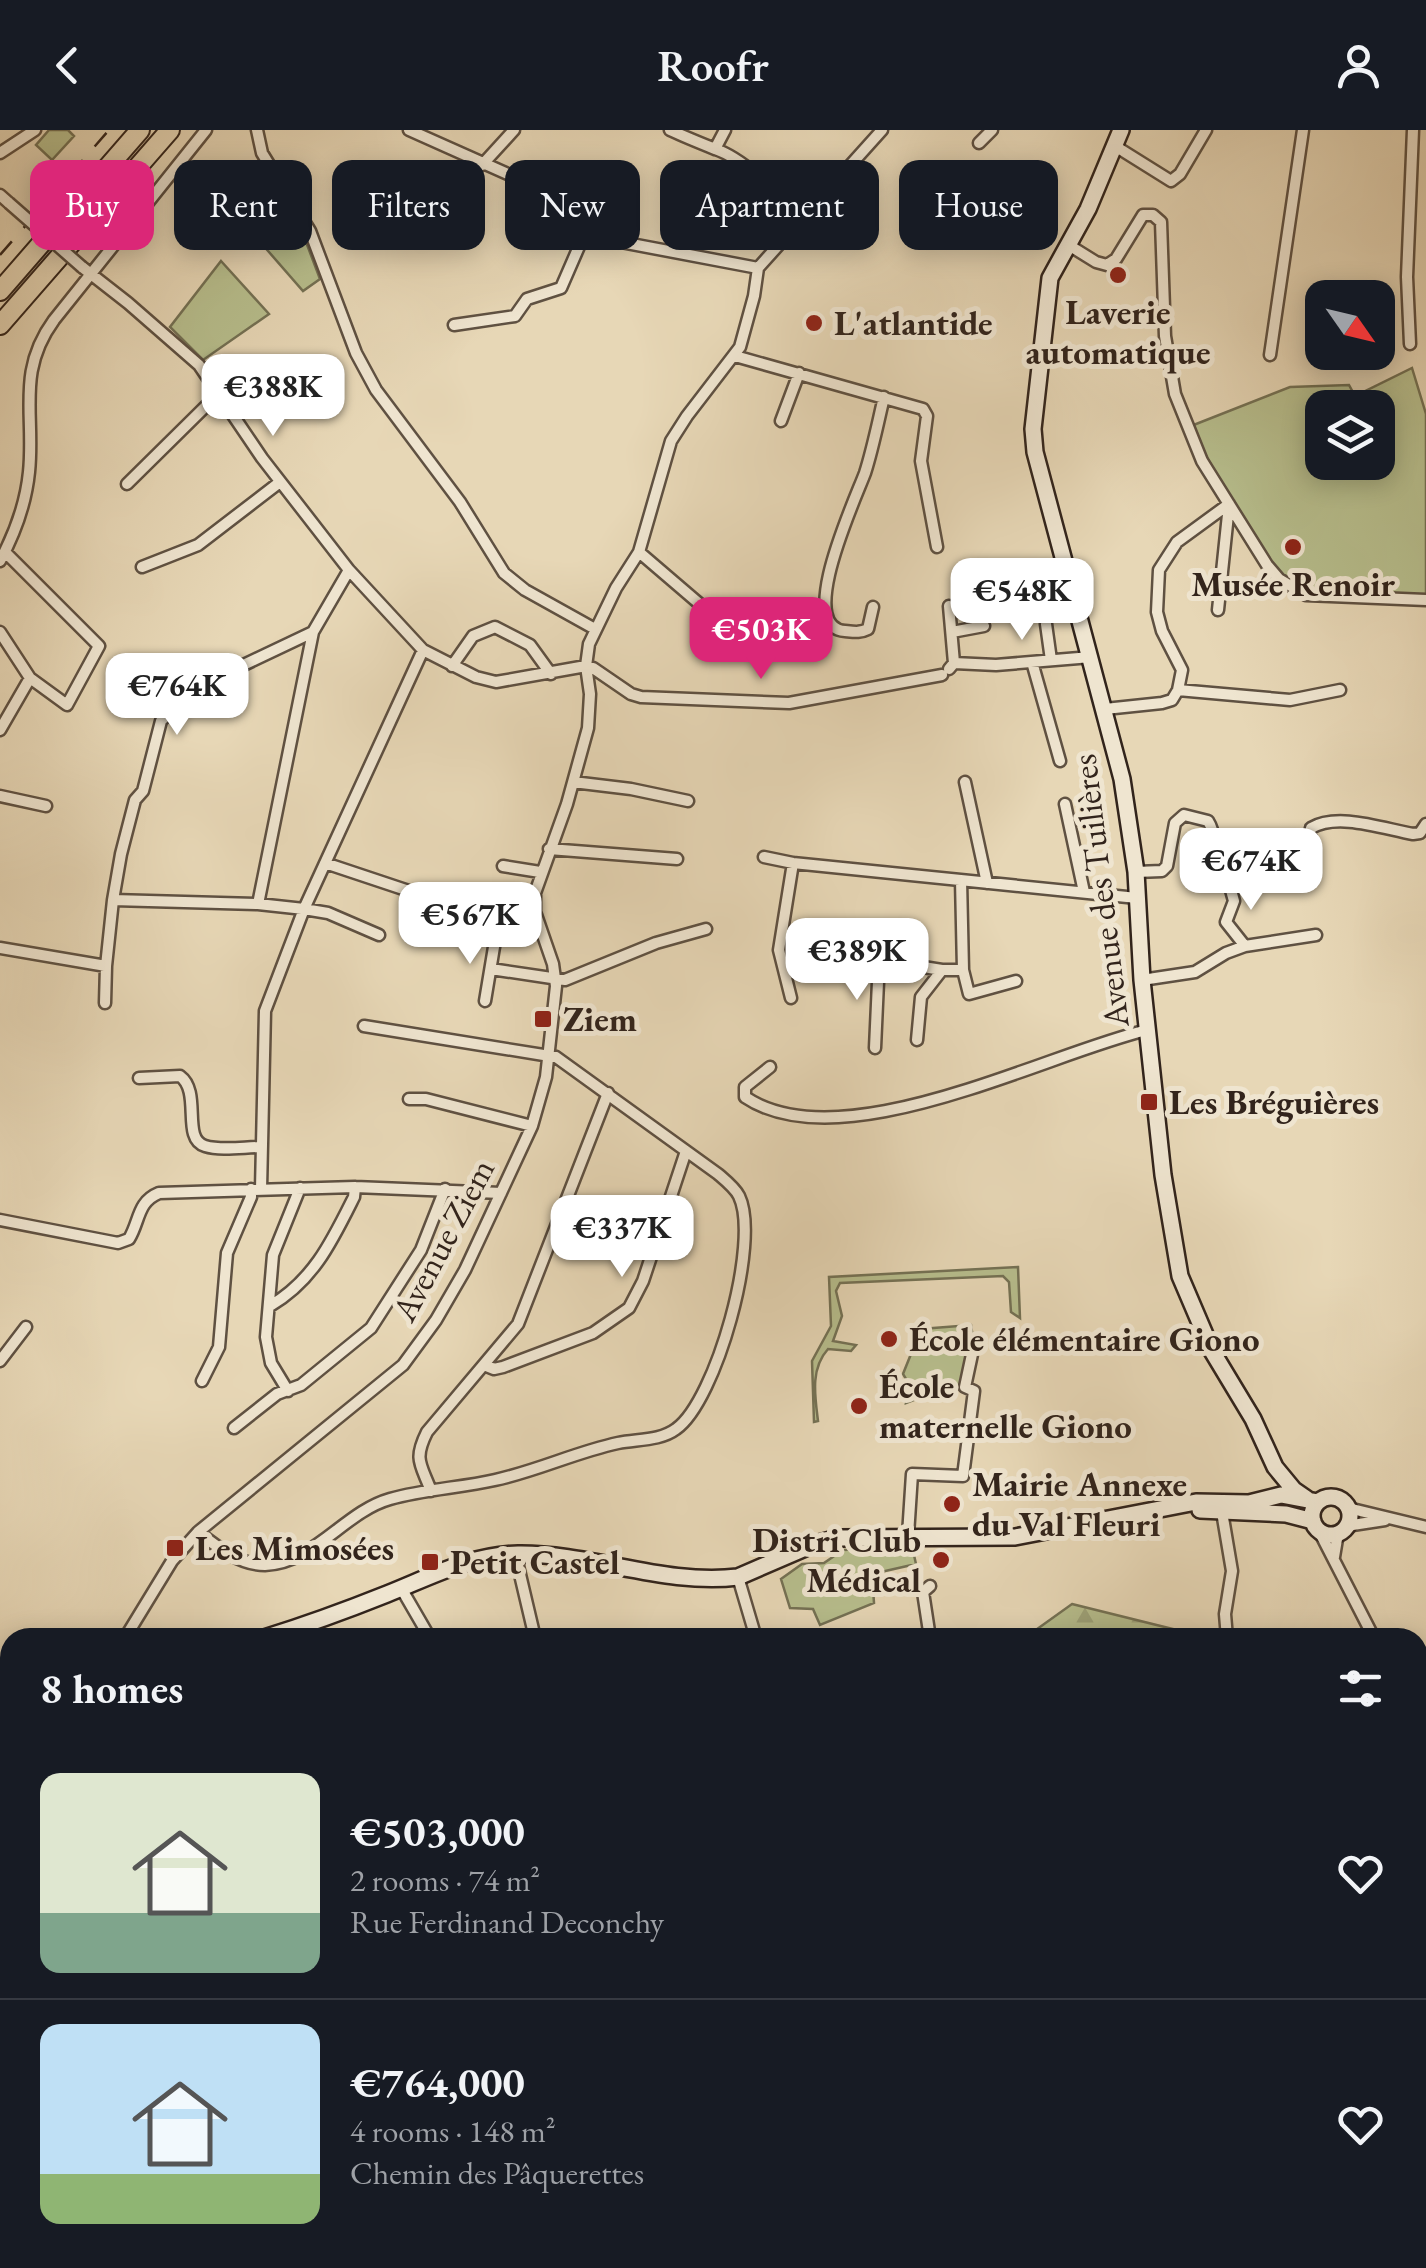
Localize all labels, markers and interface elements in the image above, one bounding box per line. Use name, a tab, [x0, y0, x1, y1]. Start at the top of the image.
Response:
text: Roofr	[657, 36, 769, 94]
icon: back	[40, 38, 95, 93]
icon: person	[1331, 38, 1386, 93]
chip: Buy	[30, 160, 154, 250]
chip: Rent	[174, 160, 312, 250]
chip: Filters	[332, 160, 485, 250]
chip: New	[505, 160, 640, 250]
chip: Apartment	[660, 160, 879, 250]
chip: House	[899, 160, 1058, 250]
marker: Laverie automatique	[1107, 264, 1129, 286]
north arrow	[1305, 280, 1395, 370]
map controls	[1305, 280, 1395, 480]
place label: Laverie automatique	[1025, 289, 1211, 374]
place label: L'atlantide	[834, 300, 993, 345]
marker: L'atlantide	[803, 312, 825, 334]
pin: €388K	[203, 354, 343, 439]
text: €388K	[224, 365, 322, 407]
button: layers	[1305, 390, 1395, 480]
marker: Musée Renoir	[1282, 536, 1304, 558]
pin: €548K	[952, 558, 1092, 643]
place label: Musée Renoir	[1191, 561, 1395, 606]
text: €548K	[973, 569, 1071, 611]
pin: €503K	[691, 597, 831, 682]
text: €503K	[712, 608, 810, 650]
pin: €764K	[107, 653, 247, 738]
text: €764K	[128, 664, 226, 706]
street label: Avenue des Tuilières	[1060, 752, 1139, 1031]
pin: €674K	[1181, 828, 1321, 913]
text: €674K	[1202, 839, 1300, 881]
pin: €567K	[400, 882, 540, 967]
text: €567K	[421, 893, 519, 935]
pin: €389K	[787, 918, 927, 1003]
text: €389K	[808, 929, 906, 971]
place label: Ziem	[563, 996, 637, 1041]
marker: Ziem	[532, 1008, 554, 1030]
place label: Les Bréguières	[1169, 1079, 1379, 1124]
marker: Les Bréguières	[1138, 1091, 1160, 1113]
street label: Avenue Ziem	[380, 1151, 504, 1330]
pin: €337K	[552, 1195, 692, 1280]
text: €337K	[573, 1206, 671, 1248]
place label: École élémentaire Giono	[909, 1316, 1260, 1361]
marker: École élémentaire Giono	[878, 1328, 900, 1350]
place label: École maternelle Giono	[879, 1363, 1132, 1448]
marker: École maternelle Giono	[848, 1395, 870, 1417]
place label: Mairie Annexe du Val Fleuri	[972, 1461, 1187, 1546]
marker: Mairie Annexe du Val Fleuri	[941, 1493, 963, 1515]
place label: Distri Club Médical	[752, 1517, 921, 1602]
place label: Les Mimosées	[195, 1525, 394, 1570]
marker: Les Mimosées	[164, 1537, 186, 1559]
place label: Petit Castel	[450, 1539, 620, 1584]
marker: Distri Club Médical	[930, 1549, 952, 1571]
marker: Petit Castel	[419, 1551, 441, 1573]
text: 8 homes	[40, 1661, 183, 1716]
icon: filters	[1333, 1661, 1388, 1716]
text: €503,000	[350, 1804, 525, 1859]
icon: home	[120, 1813, 240, 1933]
icon: heart	[1333, 1846, 1388, 1901]
text: 2 rooms · 74 m²	[350, 1859, 540, 1901]
text: Rue Ferdinand Deconchy	[350, 1901, 664, 1943]
text: €764,000	[350, 2055, 525, 2110]
icon: home	[120, 2064, 240, 2184]
icon: heart	[1333, 2097, 1388, 2152]
text: 4 rooms · 148 m²	[350, 2110, 556, 2152]
text: Chemin des Pâquerettes	[350, 2152, 644, 2194]

